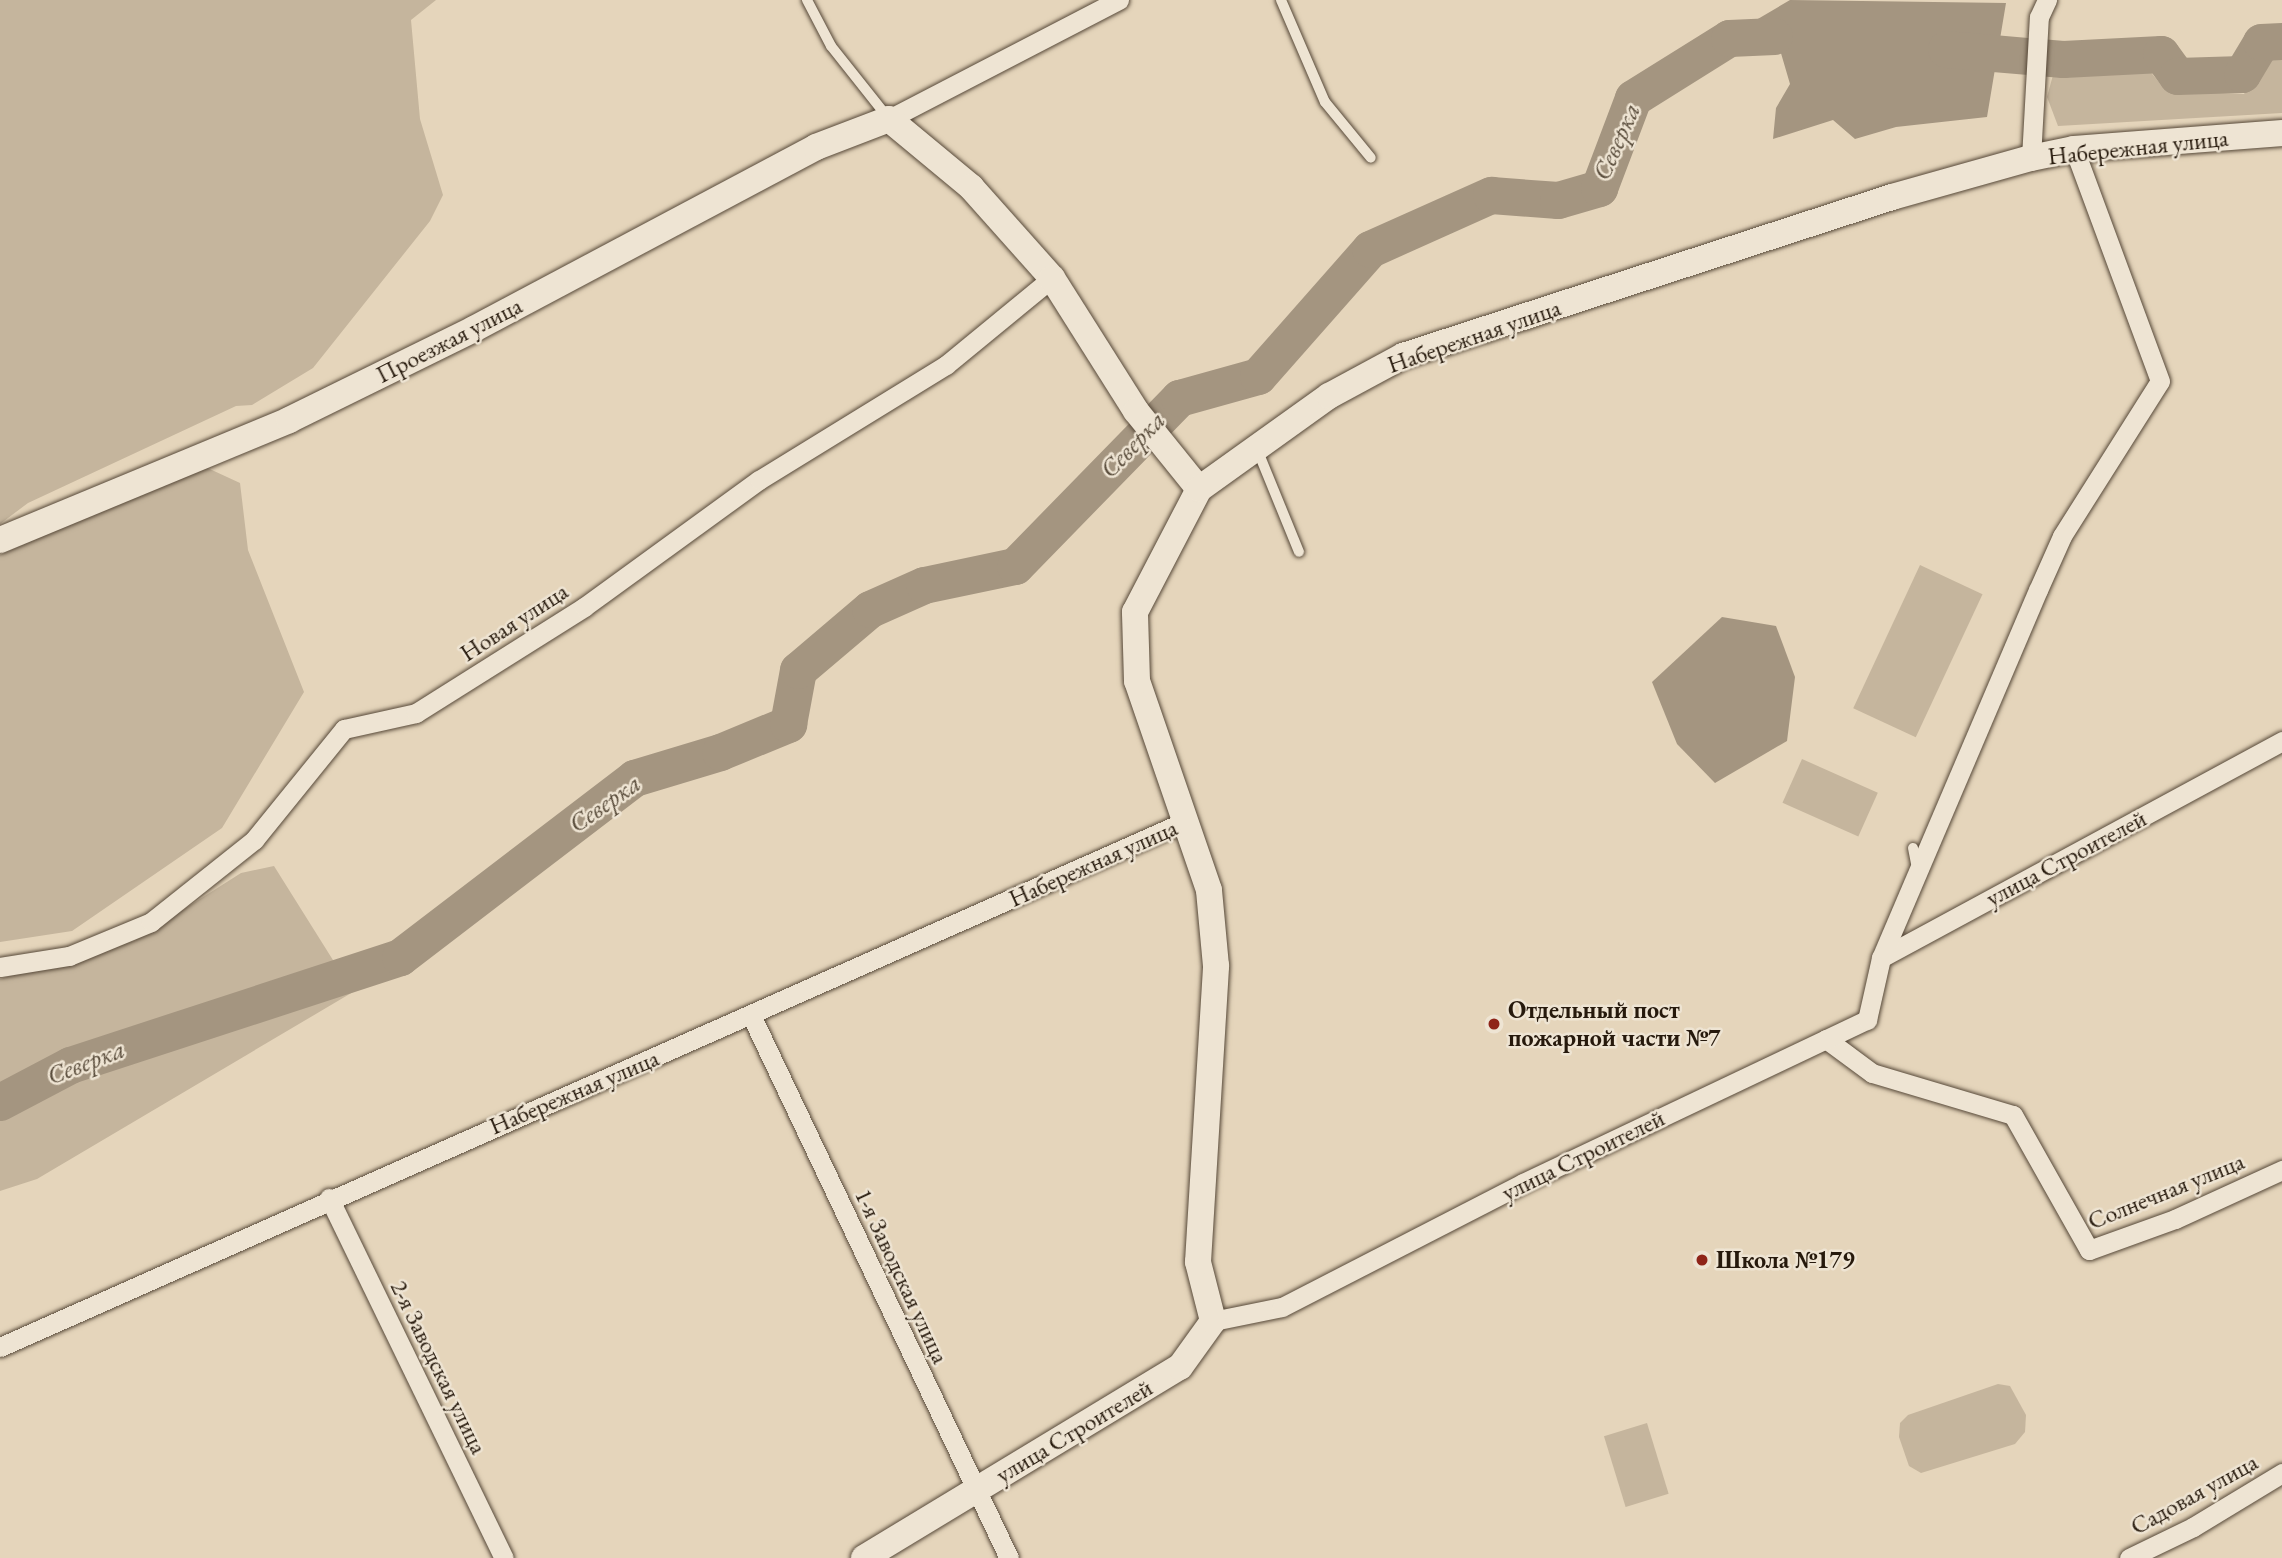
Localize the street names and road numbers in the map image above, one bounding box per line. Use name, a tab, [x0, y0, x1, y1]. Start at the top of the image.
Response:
street label: Набережная улица	[2046, 123, 2230, 171]
street label: Проезжая улица	[371, 291, 527, 389]
street label: Набережная улица	[1384, 293, 1564, 379]
street label: Новая улица	[455, 577, 573, 667]
street label: улица Строителей	[1981, 804, 2151, 912]
street label: Набережная улица	[1004, 813, 1182, 913]
street label: Набережная улица	[485, 1043, 663, 1141]
street label: улица Строителей	[1497, 1103, 1669, 1207]
street label: Солнечная улица	[2084, 1147, 2248, 1235]
street label: 1-я Заводская улица	[849, 1184, 955, 1368]
street label: 2-я Заводская улица	[385, 1276, 493, 1458]
street label: улица Строителей	[991, 1373, 1157, 1489]
street label: Садовая улица	[2125, 1447, 2263, 1541]

